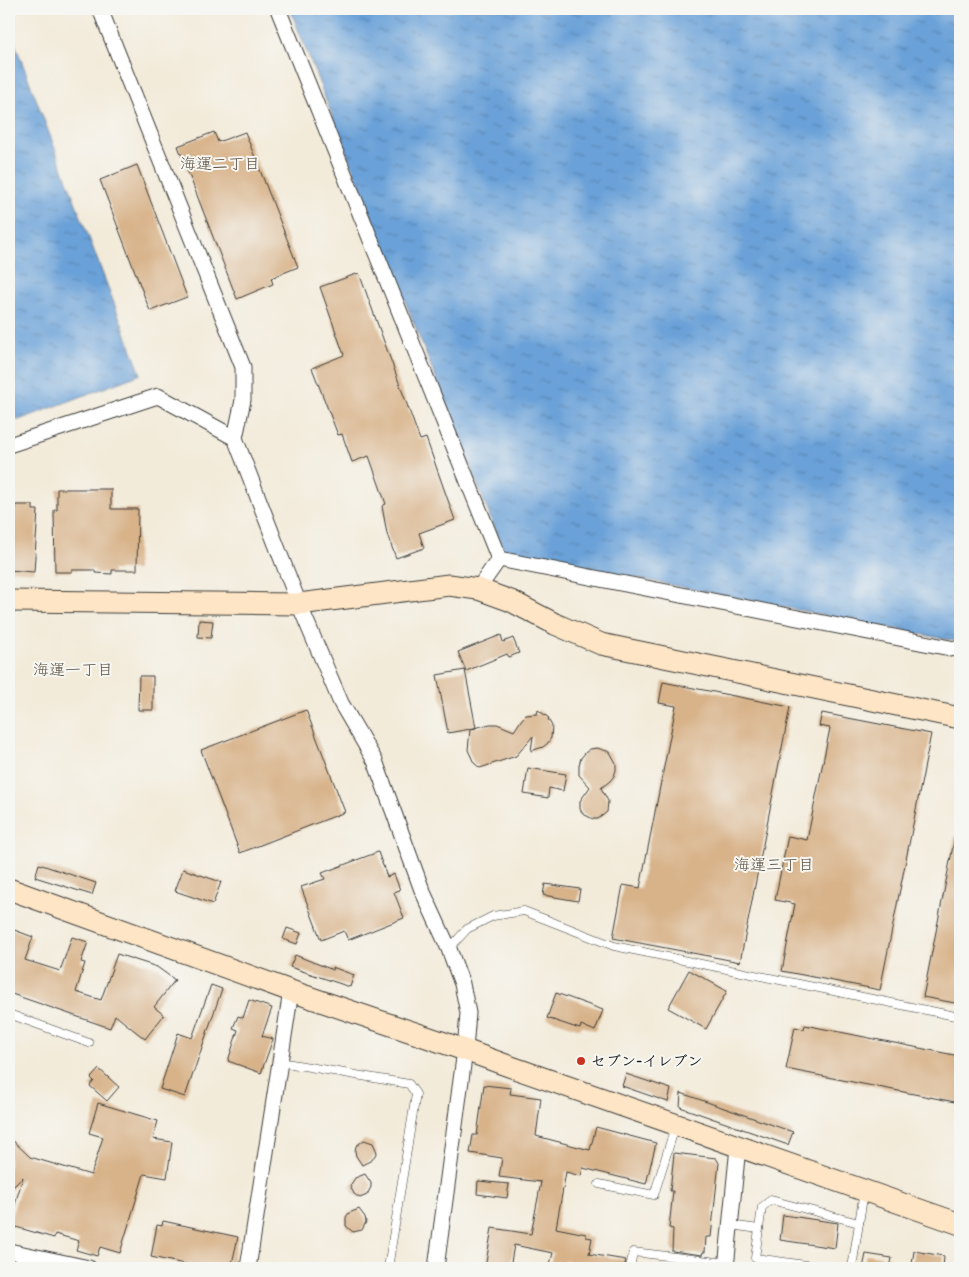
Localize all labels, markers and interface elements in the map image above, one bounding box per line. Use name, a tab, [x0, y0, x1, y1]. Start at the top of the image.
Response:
district label: 海運二丁目	[180, 153, 260, 173]
district label: 海運一丁目	[33, 659, 113, 679]
district label: 海運三丁目	[734, 854, 814, 874]
place label: セブン-イレブン	[591, 1051, 702, 1070]
marker: セブン-イレブン	[575, 1055, 587, 1067]

